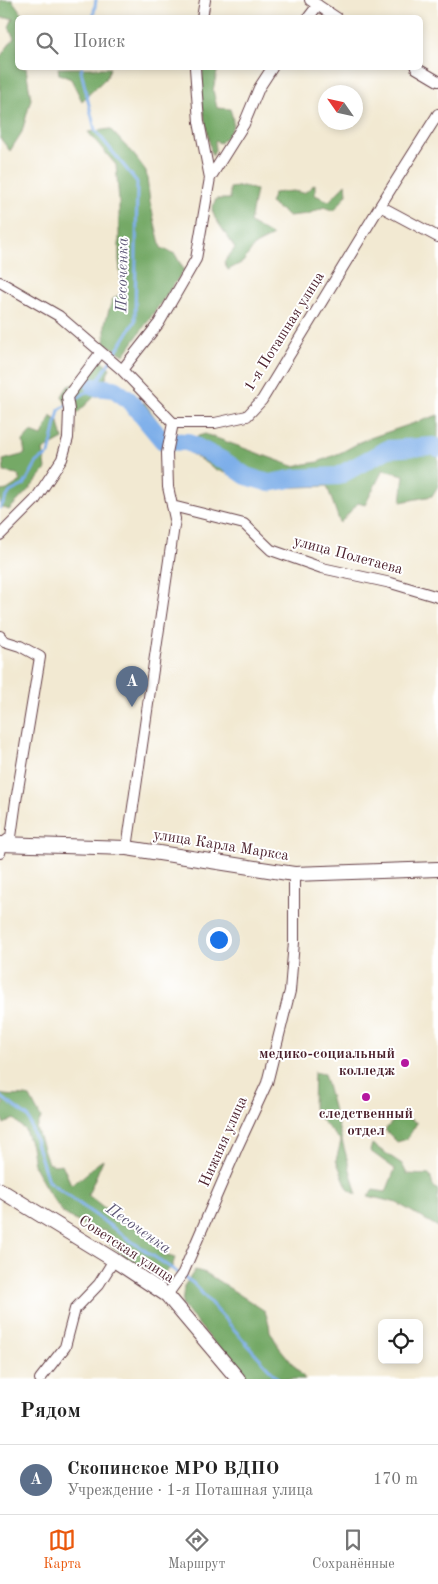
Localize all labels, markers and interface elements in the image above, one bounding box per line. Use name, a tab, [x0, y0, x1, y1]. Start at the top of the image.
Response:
search box	[15, 15, 423, 70]
icon: search	[33, 29, 61, 57]
text: Поиск	[73, 33, 125, 52]
north arrow	[318, 85, 363, 130]
water label: Песоченка	[114, 237, 132, 314]
street label: 1-я Поташная улица	[242, 269, 328, 394]
street label: улица Полетаева	[292, 534, 405, 578]
pin: A	[116, 666, 148, 707]
street label: улица Карла Маркса	[152, 828, 290, 864]
your location	[206, 927, 232, 953]
place label: медико-социальный колледж	[259, 1047, 395, 1079]
marker: медико-социальный колледж	[399, 1057, 411, 1069]
marker: следственный отдел	[360, 1091, 372, 1103]
street label: Нижняя улица	[197, 1094, 251, 1189]
place label: следственный отдел	[319, 1107, 413, 1139]
water label: Песоченка	[102, 1200, 174, 1257]
street label: Советская улица	[76, 1214, 177, 1287]
map controls	[378, 1319, 423, 1364]
button: locate	[378, 1319, 423, 1364]
text: Рядом	[20, 1401, 81, 1422]
text: Скопинское МРО ВДПО	[67, 1460, 279, 1479]
text: A	[30, 1472, 42, 1488]
text: 170 m	[373, 1472, 418, 1488]
text: Учреждение · 1-я Поташная улица	[67, 1483, 313, 1499]
tab: Карта	[43, 1526, 81, 1573]
tab: Маршрут	[168, 1526, 225, 1573]
tab: Сохранённые	[312, 1526, 395, 1573]

